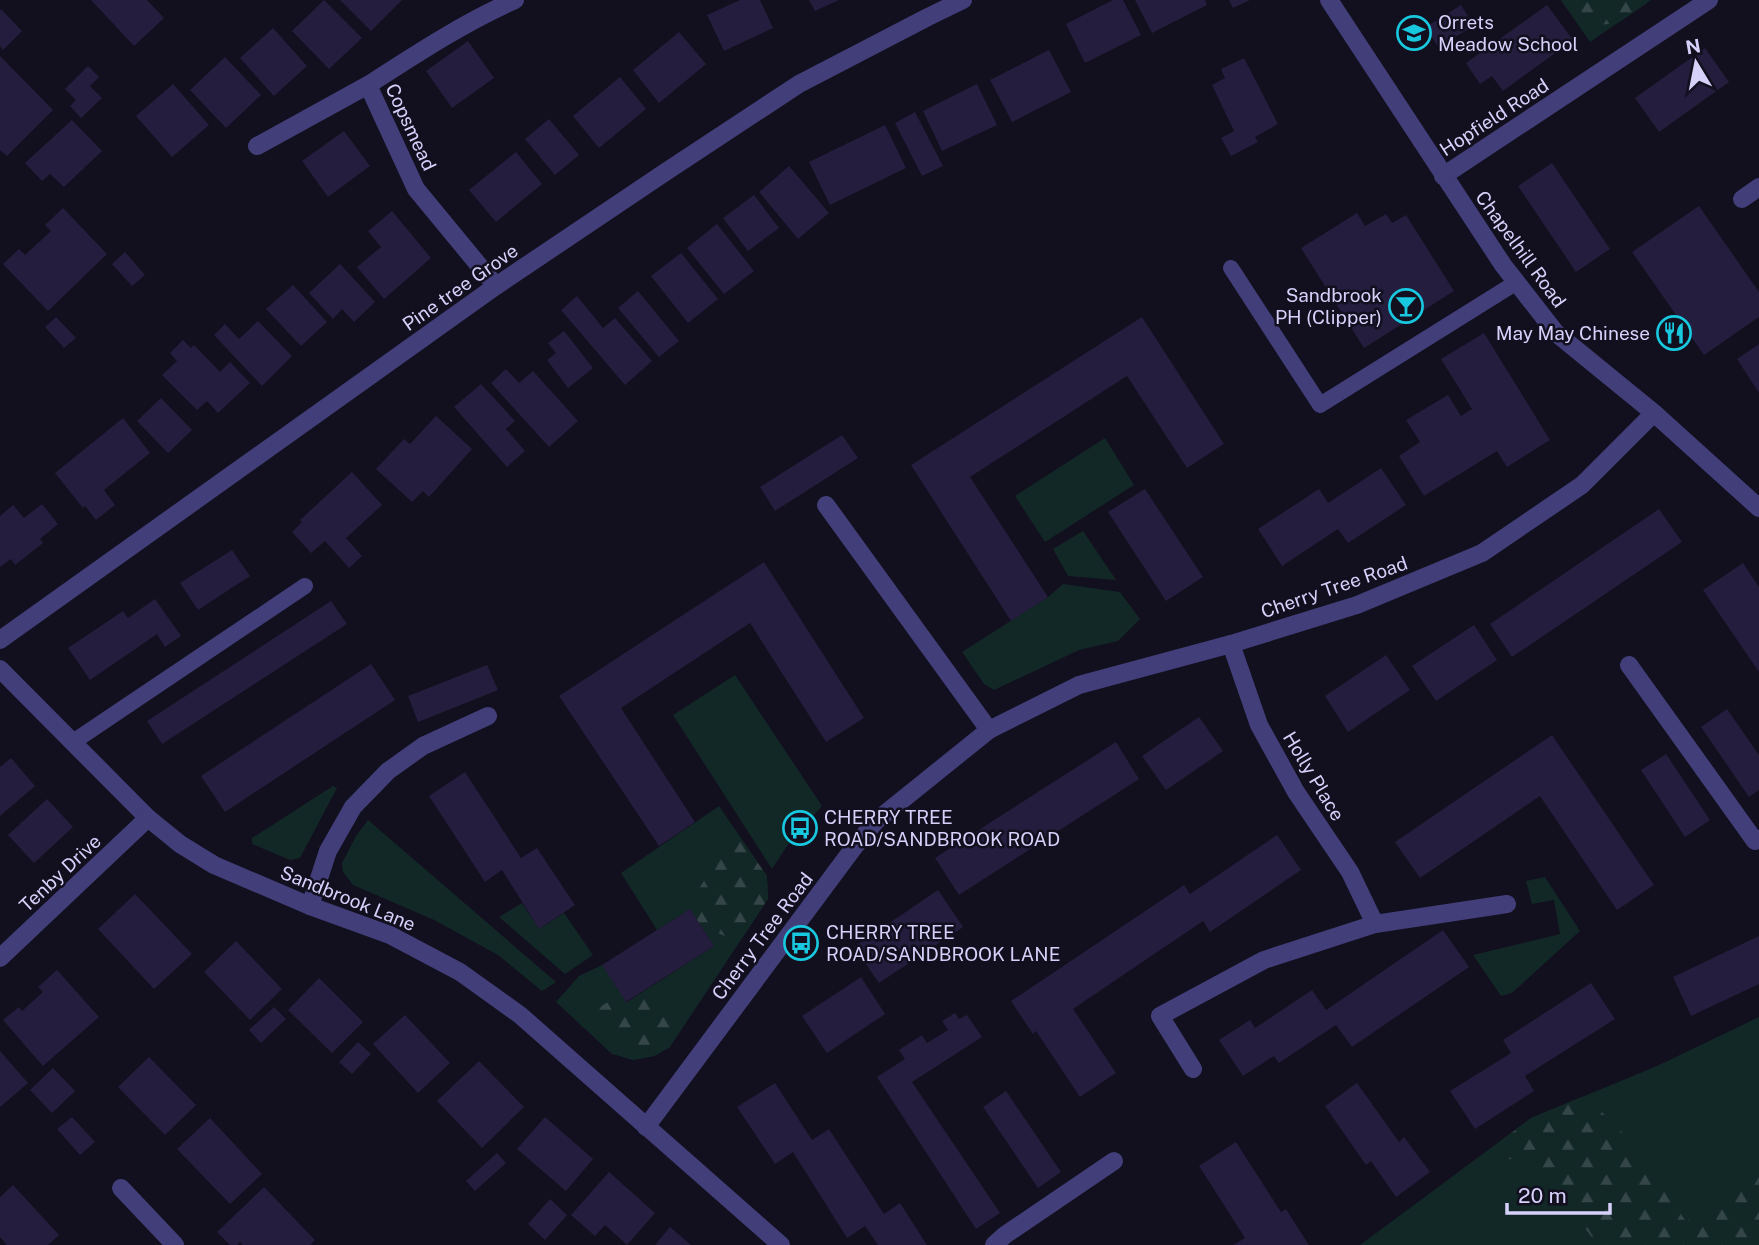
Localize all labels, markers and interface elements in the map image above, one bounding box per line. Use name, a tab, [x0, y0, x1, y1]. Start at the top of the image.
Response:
place label: Orrets Meadow School	[1438, 11, 1578, 55]
school or university icon: Orrets Meadow School	[1395, 14, 1433, 52]
north arrow	[1661, 28, 1731, 98]
text: N	[1684, 34, 1702, 58]
street label: Hopfield Road	[1435, 74, 1553, 160]
street label: Copsmead	[381, 80, 441, 174]
street label: Chapelhill Road	[1471, 186, 1571, 312]
street label: Pine tree Grove	[398, 239, 522, 335]
place label: Sandbrook PH (Clipper)	[1275, 284, 1382, 328]
bar icon: Sandbrook PH (Clipper)	[1387, 287, 1425, 325]
restaurant icon: May May Chinese	[1655, 314, 1693, 352]
place label: May May Chinese	[1496, 322, 1650, 344]
street label: Cherry Tree Road	[1258, 552, 1410, 622]
street label: Holly Place	[1279, 727, 1349, 825]
place label: CHERRY TREE ROAD/SANDBROOK ROAD	[824, 806, 1060, 850]
bus stop icon: CHERRY TREE ROAD/SANDBROOK ROAD	[781, 809, 819, 847]
street label: Tenby Drive	[15, 830, 105, 916]
street label: Sandbrook Lane	[277, 861, 419, 935]
street label: Cherry Tree Road	[707, 868, 817, 1004]
place label: CHERRY TREE ROAD/SANDBROOK LANE	[826, 921, 1060, 965]
bus stop icon: CHERRY TREE ROAD/SANDBROOK LANE	[782, 924, 820, 962]
scale bar	[1507, 1172, 1610, 1216]
text: 20 m	[1518, 1183, 1567, 1208]

